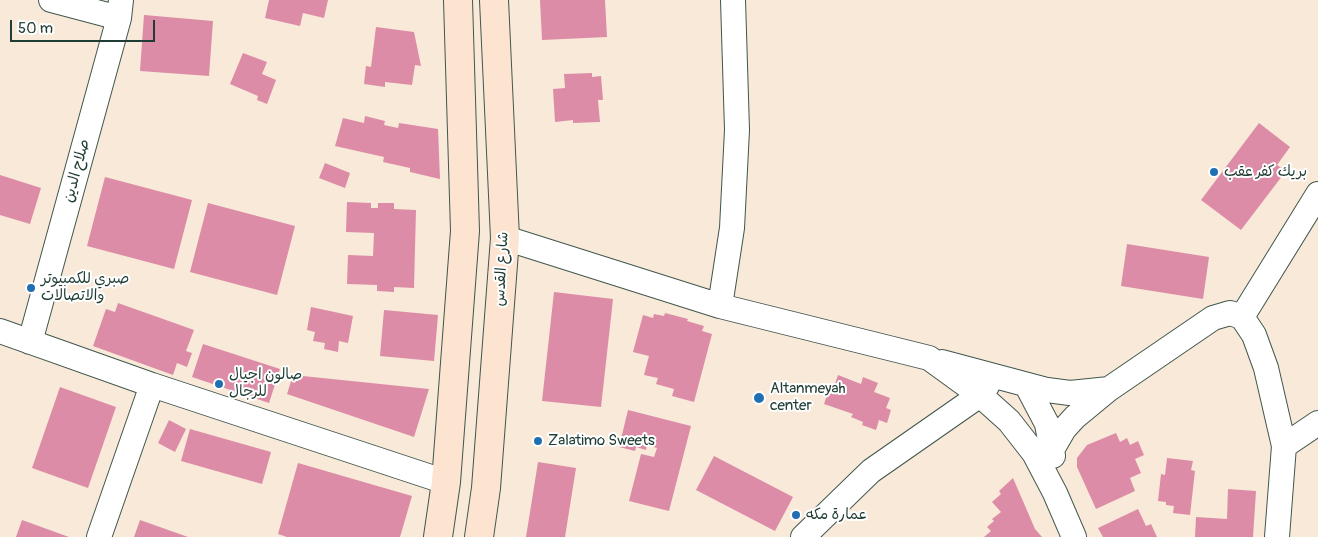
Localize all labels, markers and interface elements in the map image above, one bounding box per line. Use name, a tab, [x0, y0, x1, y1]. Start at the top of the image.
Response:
scale bar	[12, 10, 158, 42]
text: 50 m	[18, 19, 53, 38]
street label: صلاح الدين	[60, 137, 94, 205]
place label: بريك كفر عقب	[1224, 163, 1307, 181]
marker: بريك كفر عقب	[1208, 166, 1220, 178]
street label: شارع القدس	[491, 231, 513, 307]
place label: صبري للكمبيوتر والاتصالات	[41, 270, 129, 305]
marker: صبري للكمبيوتر والاتصالات	[25, 282, 37, 294]
place label: صالون اجيال للرجال	[229, 366, 302, 401]
marker: صالون اجيال للرجال	[213, 378, 225, 390]
place label: Altanmeyah center	[770, 380, 845, 415]
marker: Altanmeyah center	[752, 391, 766, 405]
place label: Zalatimo Sweets	[548, 432, 655, 450]
marker: Zalatimo Sweets	[532, 435, 544, 447]
place label: عمارة مكه	[806, 506, 868, 524]
marker: عمارة مكه	[790, 509, 802, 521]

